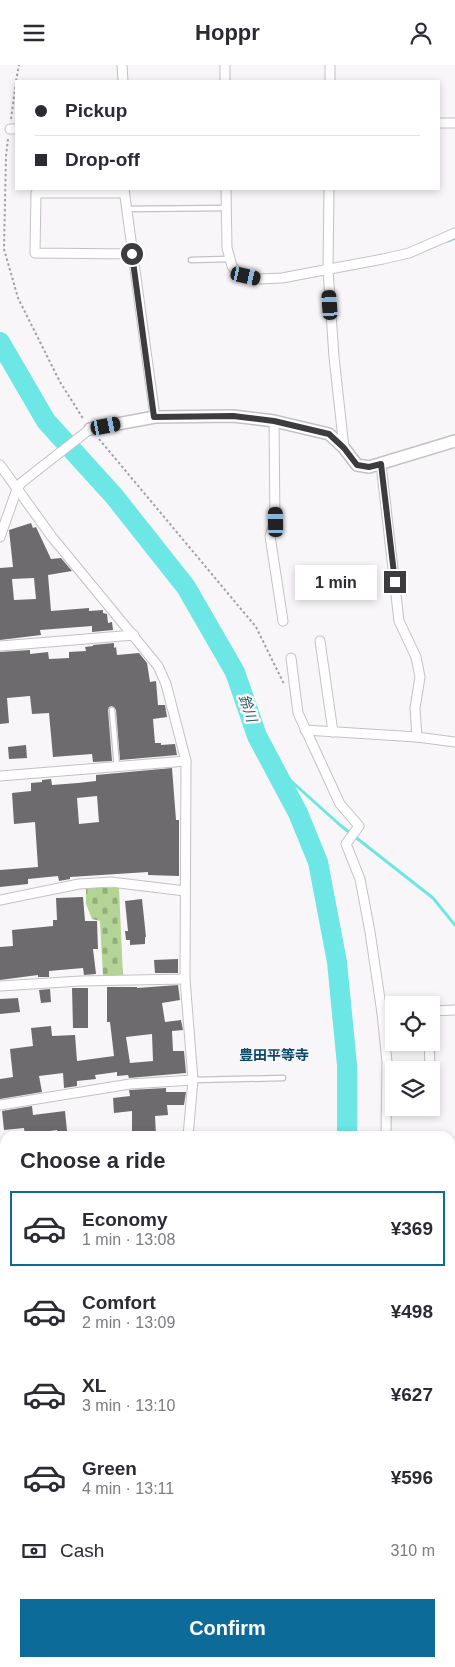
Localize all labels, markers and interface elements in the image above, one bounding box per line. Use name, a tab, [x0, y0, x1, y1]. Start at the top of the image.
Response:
icon: menu	[20, 19, 48, 47]
icon: person	[407, 19, 435, 47]
text: Hoppr	[195, 20, 260, 45]
text: Pickup	[65, 100, 127, 121]
text: Drop-off	[65, 149, 140, 170]
route start	[121, 243, 143, 265]
car	[229, 265, 262, 287]
car	[321, 290, 338, 320]
car	[89, 416, 122, 436]
car	[268, 507, 283, 537]
callout: 1 min	[295, 565, 378, 599]
route end	[384, 571, 406, 593]
text: 1 min	[315, 574, 357, 591]
water label: 鈴川	[236, 692, 261, 726]
map controls	[385, 996, 440, 1116]
button: locate	[385, 996, 440, 1051]
district label: 豊田平等寺	[239, 1047, 309, 1063]
button: layers	[385, 1061, 440, 1116]
text: Choose a ride	[20, 1148, 165, 1173]
icon: car	[22, 1206, 67, 1251]
text: Economy	[82, 1209, 168, 1230]
text: ¥369	[391, 1218, 433, 1239]
text: 1 min · 13:08	[82, 1231, 175, 1248]
icon: car	[22, 1289, 67, 1334]
text: Comfort	[82, 1292, 156, 1313]
text: ¥498	[391, 1301, 433, 1322]
text: 2 min · 13:09	[82, 1314, 175, 1331]
icon: car	[22, 1372, 67, 1417]
text: XL	[82, 1375, 106, 1396]
text: ¥627	[391, 1384, 433, 1405]
text: 3 min · 13:10	[82, 1397, 175, 1414]
icon: car	[22, 1455, 67, 1500]
text: Green	[82, 1458, 137, 1479]
text: ¥596	[391, 1467, 433, 1488]
text: 4 min · 13:11	[82, 1480, 174, 1497]
icon: cash	[20, 1537, 48, 1565]
text: Cash	[60, 1540, 104, 1561]
text: 310 m	[391, 1542, 435, 1559]
button: Confirm	[20, 1599, 435, 1657]

